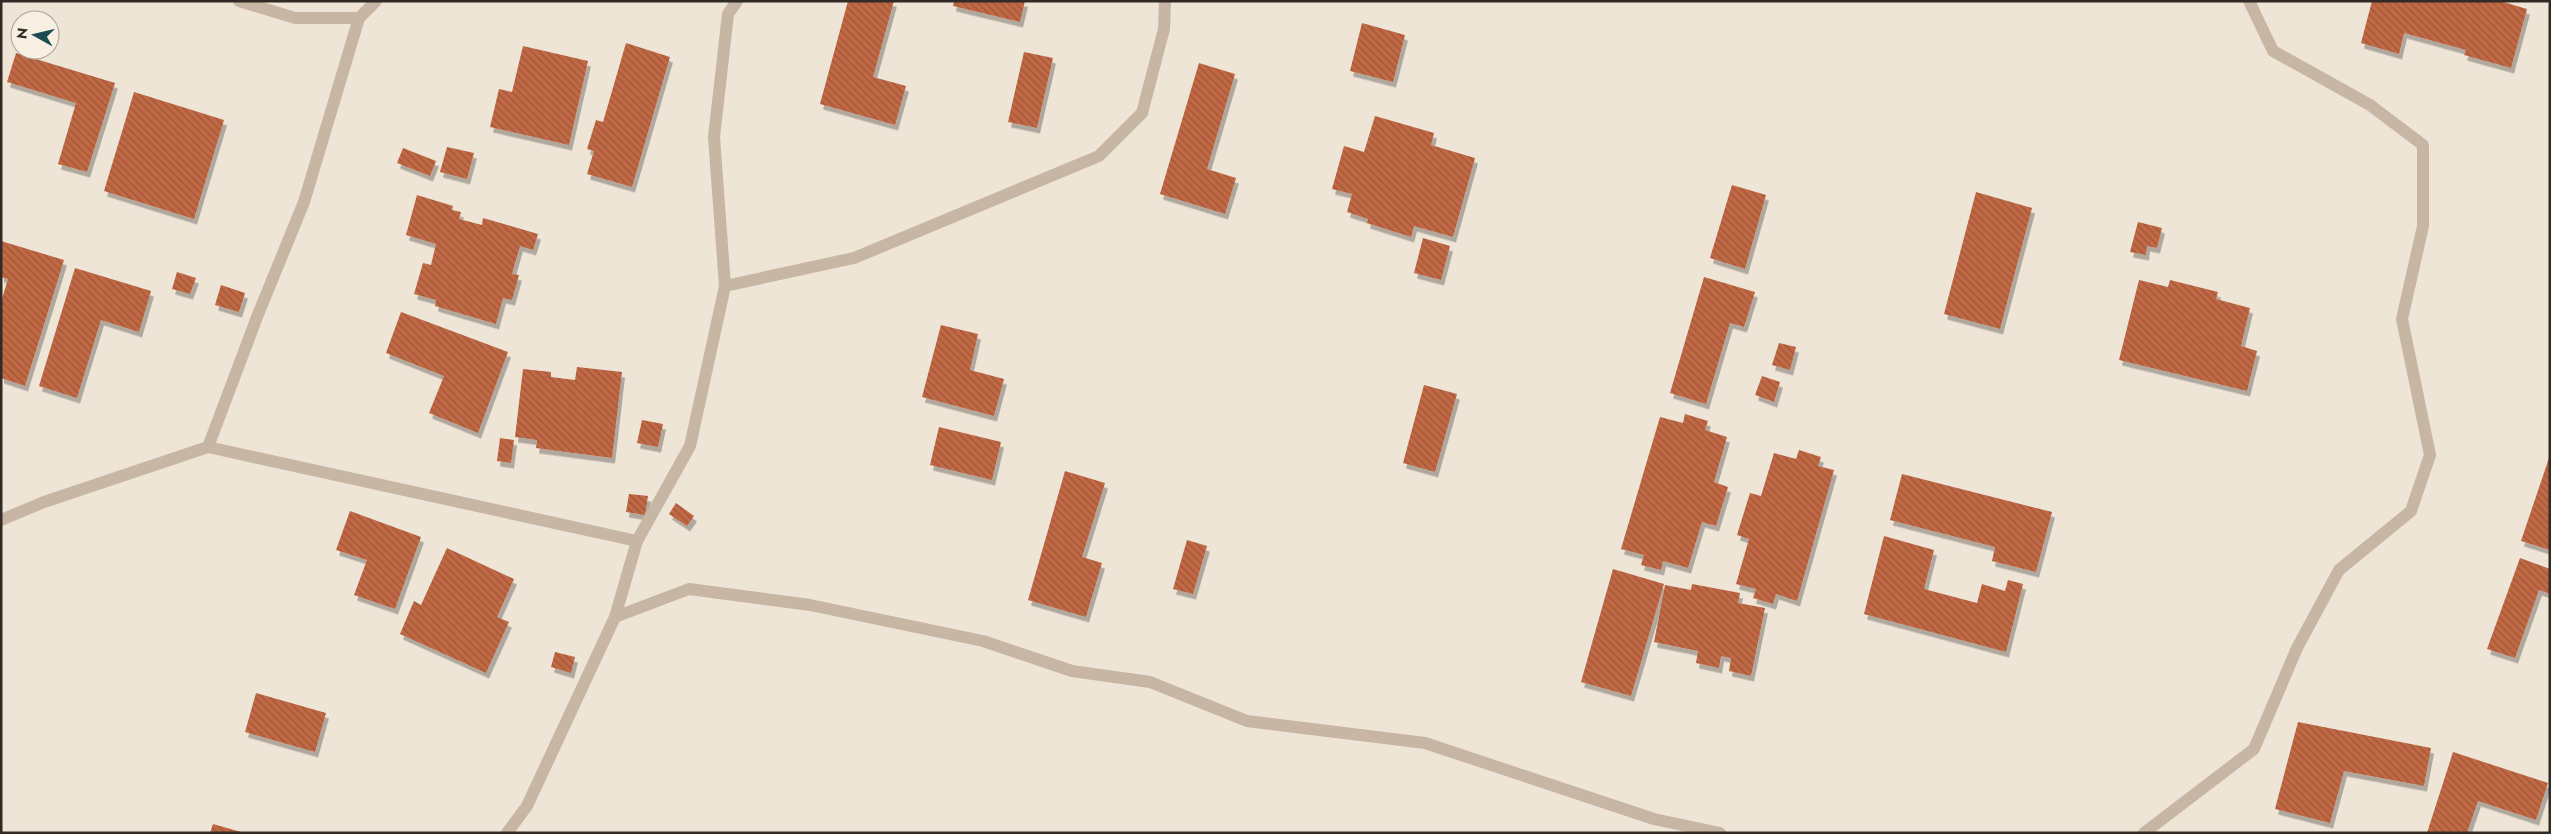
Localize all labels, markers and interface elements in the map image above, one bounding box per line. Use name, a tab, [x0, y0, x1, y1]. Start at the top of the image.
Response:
north arrow	[10, 10, 60, 60]
text: N	[11, 26, 33, 40]

